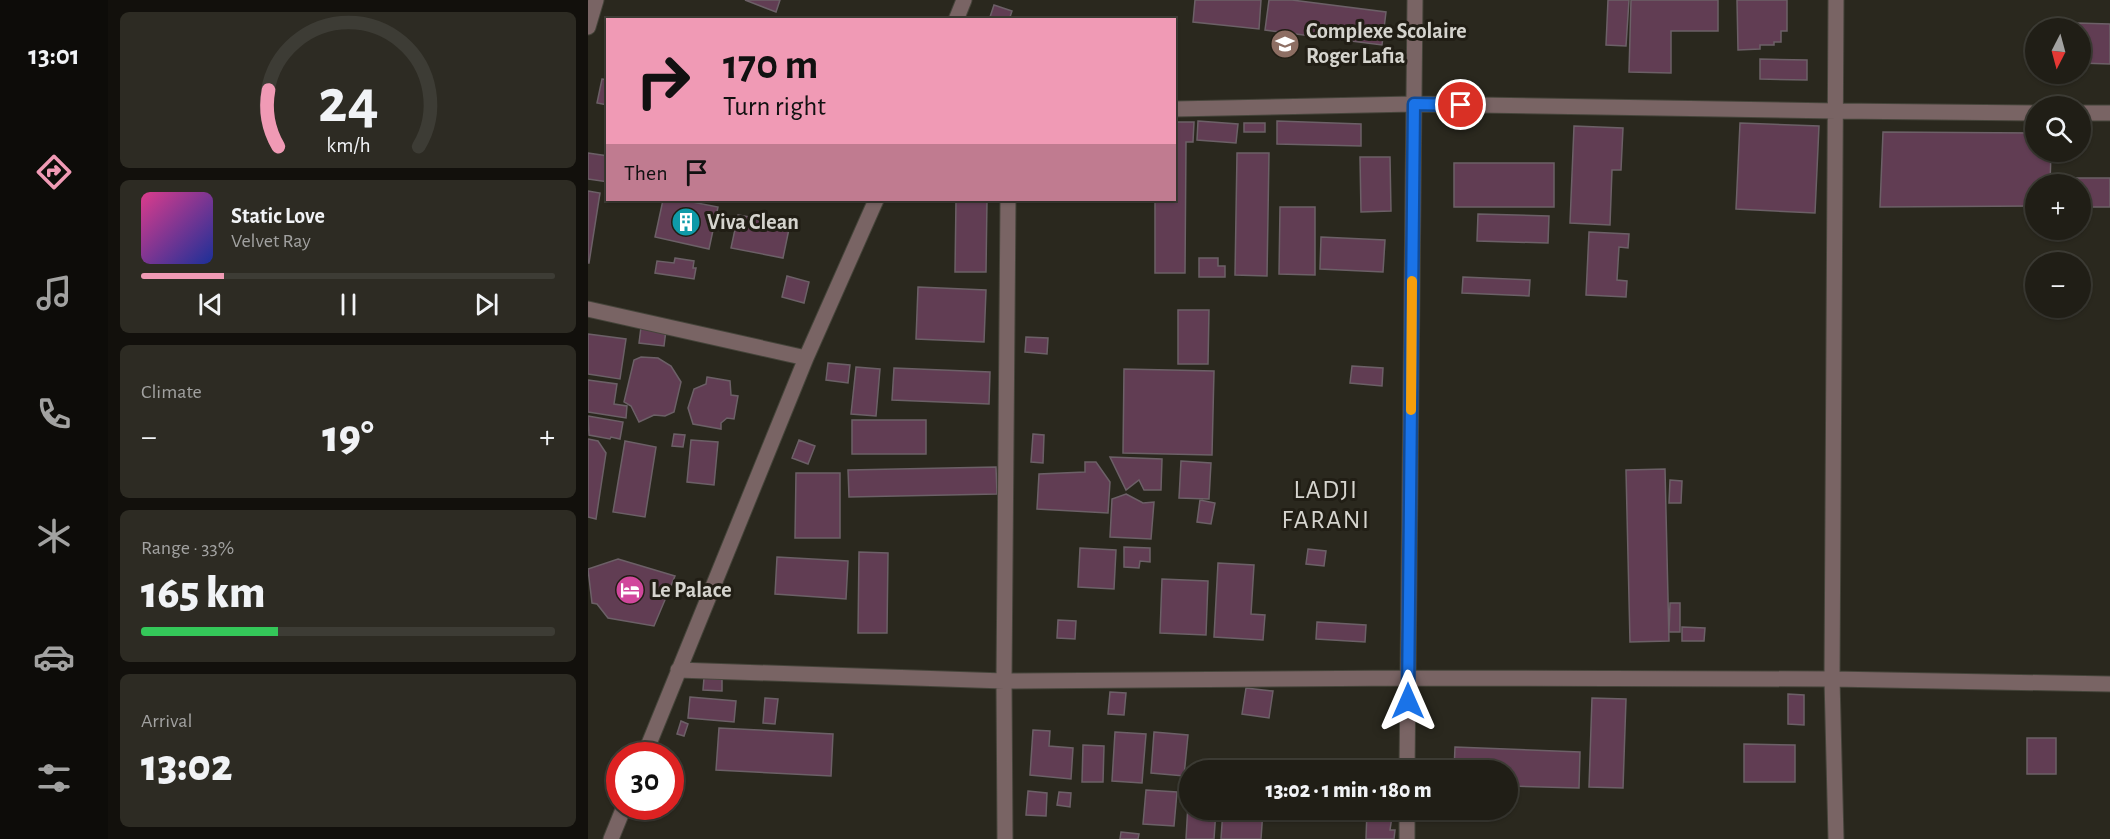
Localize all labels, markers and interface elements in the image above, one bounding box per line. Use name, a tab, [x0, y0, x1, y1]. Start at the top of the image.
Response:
north arrow	[2025, 18, 2091, 84]
map controls	[2025, 18, 2091, 318]
place label: Complexe Scolaire Roger Lafia	[1306, 20, 1467, 67]
school or university icon: Complexe Scolaire Roger Lafia	[1269, 28, 1301, 60]
text: 13:01	[28, 42, 80, 69]
icon: right	[624, 42, 702, 120]
text: 170 m	[723, 44, 818, 86]
text: 24	[318, 71, 378, 133]
pin	[1435, 79, 1486, 130]
icon: arrive	[1444, 88, 1477, 121]
text: Turn right	[723, 93, 826, 120]
button: search	[2025, 96, 2091, 162]
text: km/h	[326, 135, 370, 156]
icon: directions	[33, 151, 75, 193]
icon: arrive	[680, 156, 713, 189]
text: Then	[624, 162, 668, 184]
button: +	[2025, 174, 2091, 240]
text: Static Love	[231, 205, 325, 227]
building icon: Viva Clean	[670, 206, 702, 238]
place label: Viva Clean	[707, 211, 799, 233]
text: Velvet Ray	[231, 231, 311, 251]
button: −	[2025, 252, 2091, 318]
icon: music	[33, 272, 75, 314]
icon: previous	[194, 288, 227, 321]
icon: pause	[332, 288, 365, 321]
icon: next	[470, 288, 503, 321]
text: Climate	[141, 382, 202, 402]
icon: phone	[33, 393, 75, 435]
text: 19°	[322, 415, 374, 460]
text: −	[141, 421, 157, 454]
text: +	[539, 421, 555, 454]
district label: LADJI FARANI	[1282, 477, 1370, 533]
icon: climate	[33, 515, 75, 557]
text: Range · 33%	[141, 538, 234, 558]
text: 165 km	[141, 571, 265, 616]
hotel icon: Le Palace	[614, 574, 646, 606]
place label: Le Palace	[651, 579, 732, 601]
icon: car	[33, 636, 75, 678]
position arrow	[1376, 669, 1440, 733]
text: Arrival	[141, 711, 192, 731]
speed limit sign: 30	[606, 742, 684, 820]
text: 13:02	[141, 744, 233, 789]
icon: filters	[33, 757, 75, 799]
text: 13:02 · 1 min · 180 m	[1266, 779, 1431, 801]

